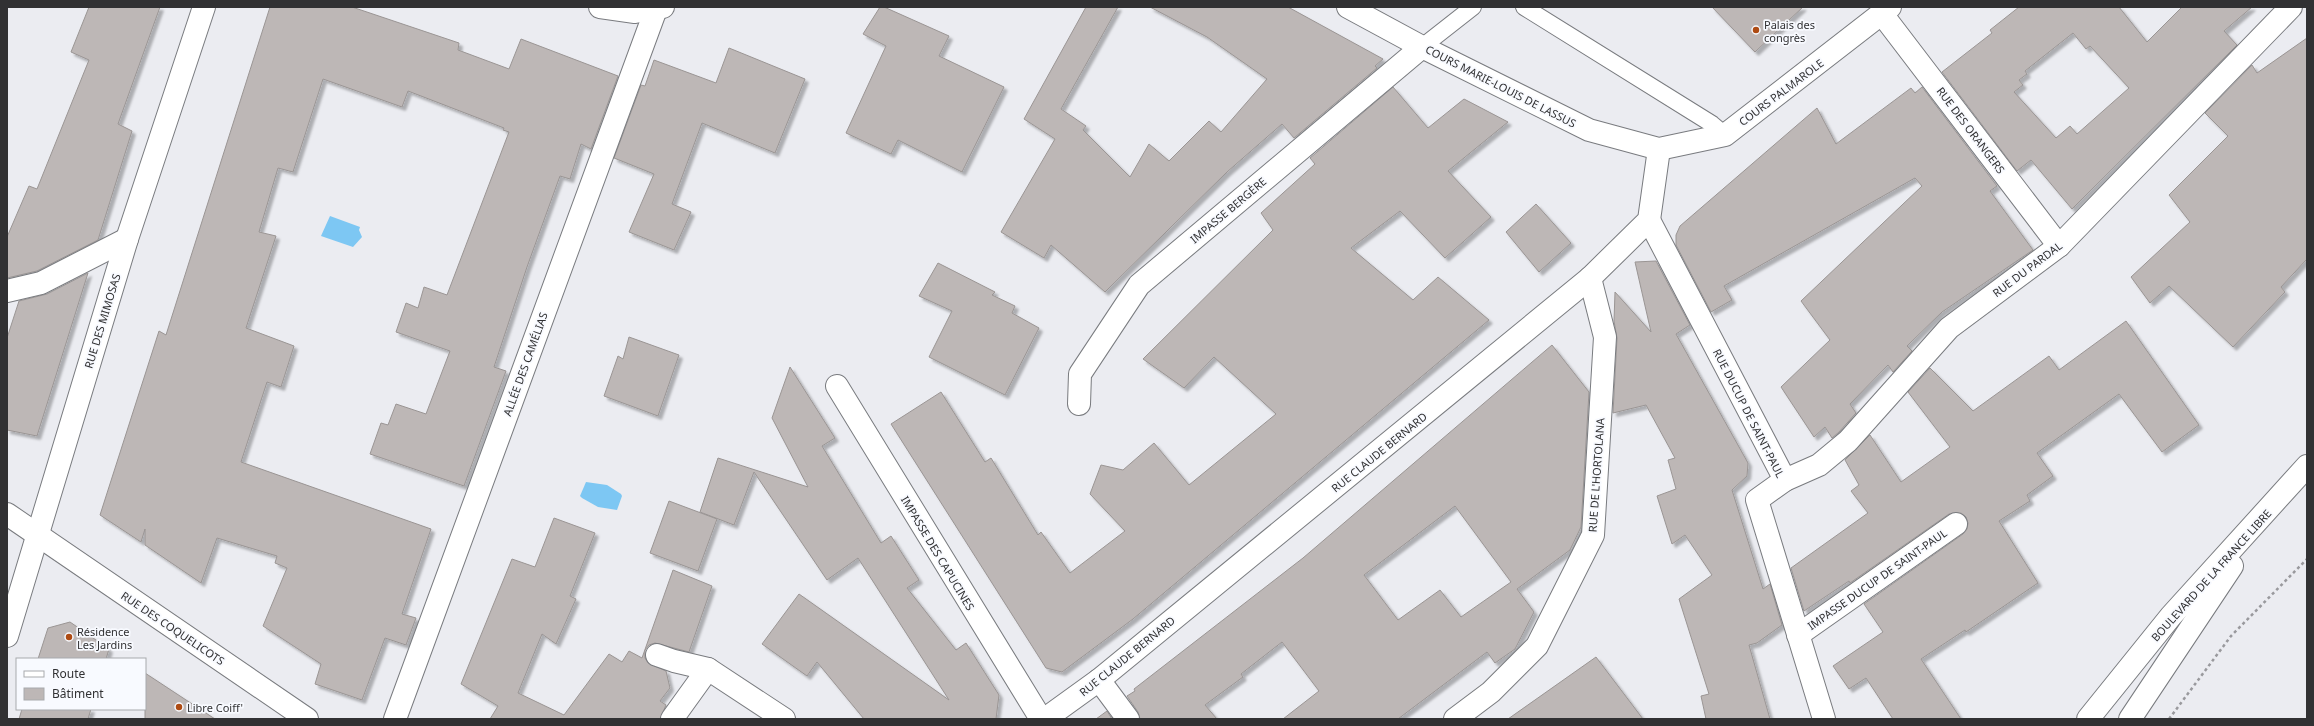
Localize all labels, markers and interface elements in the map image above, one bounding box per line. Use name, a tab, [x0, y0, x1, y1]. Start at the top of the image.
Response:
place label: Palais des congrès	[1764, 17, 1815, 45]
marker: Palais des congrès	[1751, 25, 1761, 35]
street label: COURS MARIE-LOUIS DE LASSUS	[1423, 41, 1579, 131]
street label: COURS PALMAROLE	[1736, 55, 1826, 129]
street label: RUE DES ORANGERS	[1933, 84, 2009, 176]
street label: IMPASSE BERGÈRE	[1187, 174, 1269, 246]
street label: RUE DU PARDAL	[1989, 238, 2065, 300]
street label: RUE DES MIMOSAS	[80, 272, 124, 370]
street label: ALLÉE DES CAMÉLIAS	[499, 310, 551, 418]
street label: RUE DUCUP DE SAINT-PAUL	[1710, 346, 1788, 480]
street label: RUE CLAUDE BERNARD	[1328, 409, 1430, 495]
street label: RUE DE L'HORTOLANA	[1585, 416, 1608, 533]
street label: IMPASSE DES CAPUCINES	[898, 493, 978, 613]
street label: BOULEVARD DE LA FRANCE LIBRE	[2148, 506, 2274, 644]
street label: IMPASSE DUCUP DE SAINT-PAUL	[1804, 525, 1950, 633]
street label: RUE DES COQUELICOTS	[118, 588, 228, 668]
street label: RUE CLAUDE BERNARD	[1076, 613, 1178, 699]
place label: Résidence Les Jardins	[77, 624, 132, 652]
marker: Résidence Les Jardins	[64, 632, 74, 642]
legend	[16, 658, 146, 710]
text: Route	[52, 665, 85, 682]
text: Bâtiment	[52, 685, 104, 702]
place label: Libre Coiff'	[187, 700, 243, 715]
marker: Libre Coiff'	[174, 702, 184, 712]

